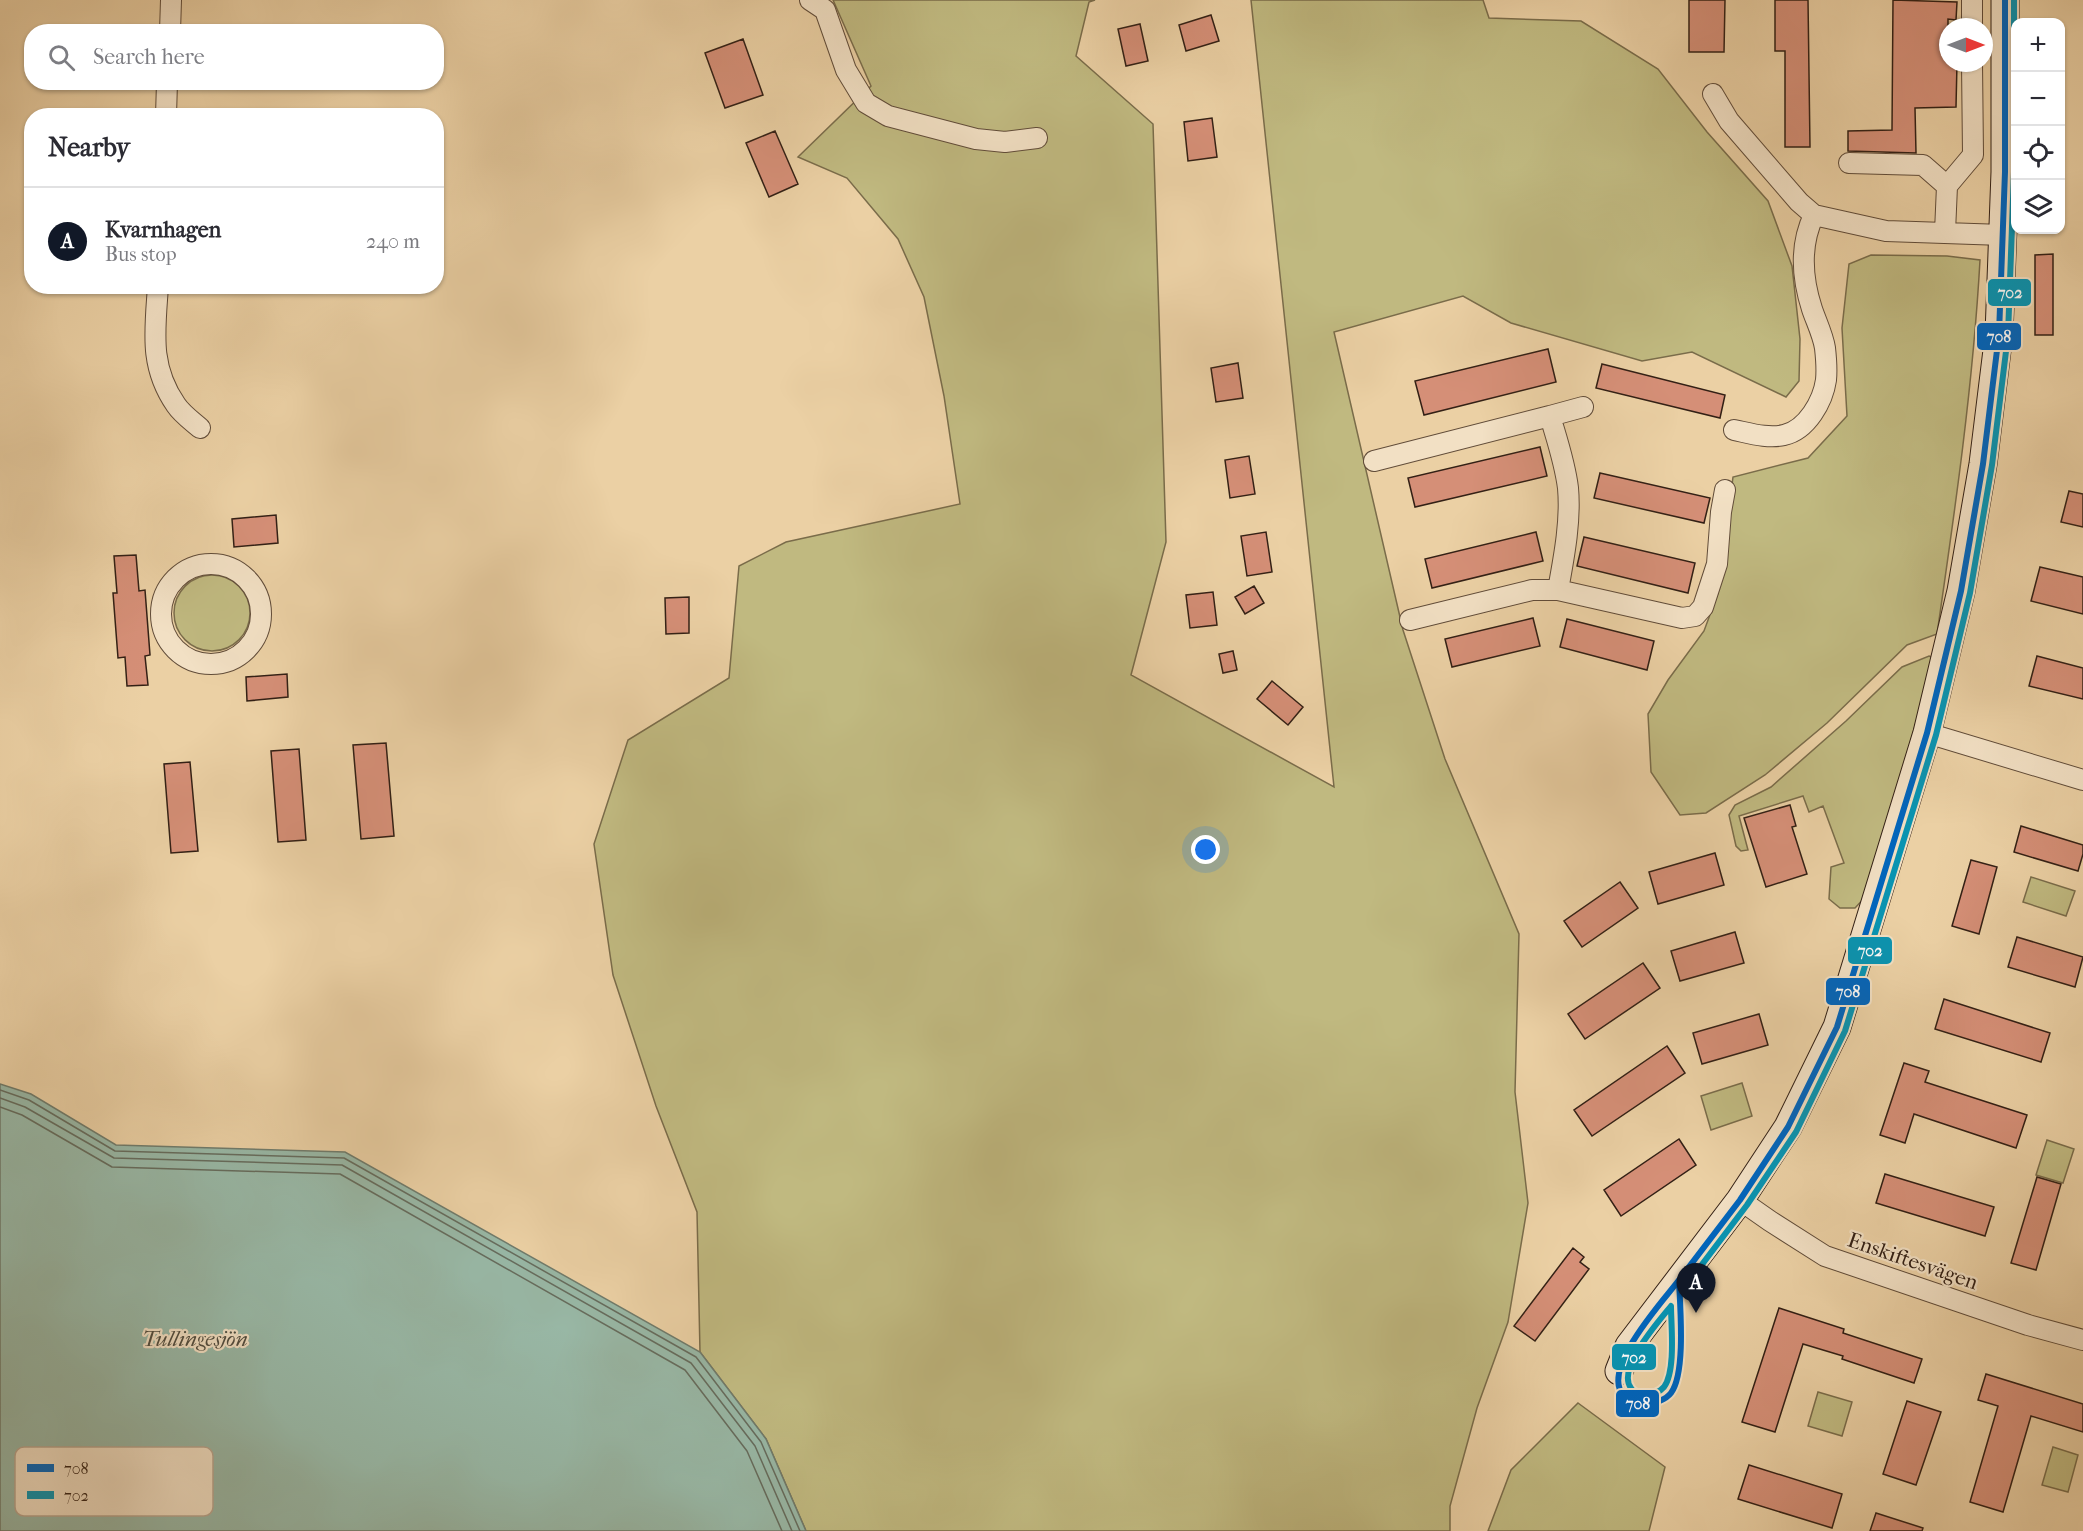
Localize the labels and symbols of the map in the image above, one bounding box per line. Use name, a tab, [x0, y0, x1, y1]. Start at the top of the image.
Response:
north arrow	[1939, 18, 1993, 72]
line badge: 702	[1987, 278, 2032, 307]
text: 702	[1997, 283, 2022, 302]
line badge: 708	[1976, 322, 2022, 351]
text: 708	[1986, 327, 2011, 346]
your location	[1191, 835, 1220, 864]
line badge: 702	[1847, 936, 1893, 965]
text: 702	[1857, 941, 1882, 960]
line badge: 708	[1825, 977, 1871, 1006]
text: 708	[1835, 982, 1860, 1001]
street label: Enskiftesvägen	[1845, 1227, 1981, 1295]
pin: A	[1676, 1264, 1716, 1313]
water label: Tullingesjön	[142, 1326, 248, 1352]
line badge: 702	[1611, 1343, 1657, 1371]
text: 702	[1621, 1348, 1646, 1367]
line badge: 708	[1615, 1389, 1660, 1418]
text: 708	[1625, 1394, 1650, 1413]
legend	[15, 1447, 213, 1516]
text: 708	[64, 1459, 89, 1478]
text: 702	[64, 1486, 89, 1505]

